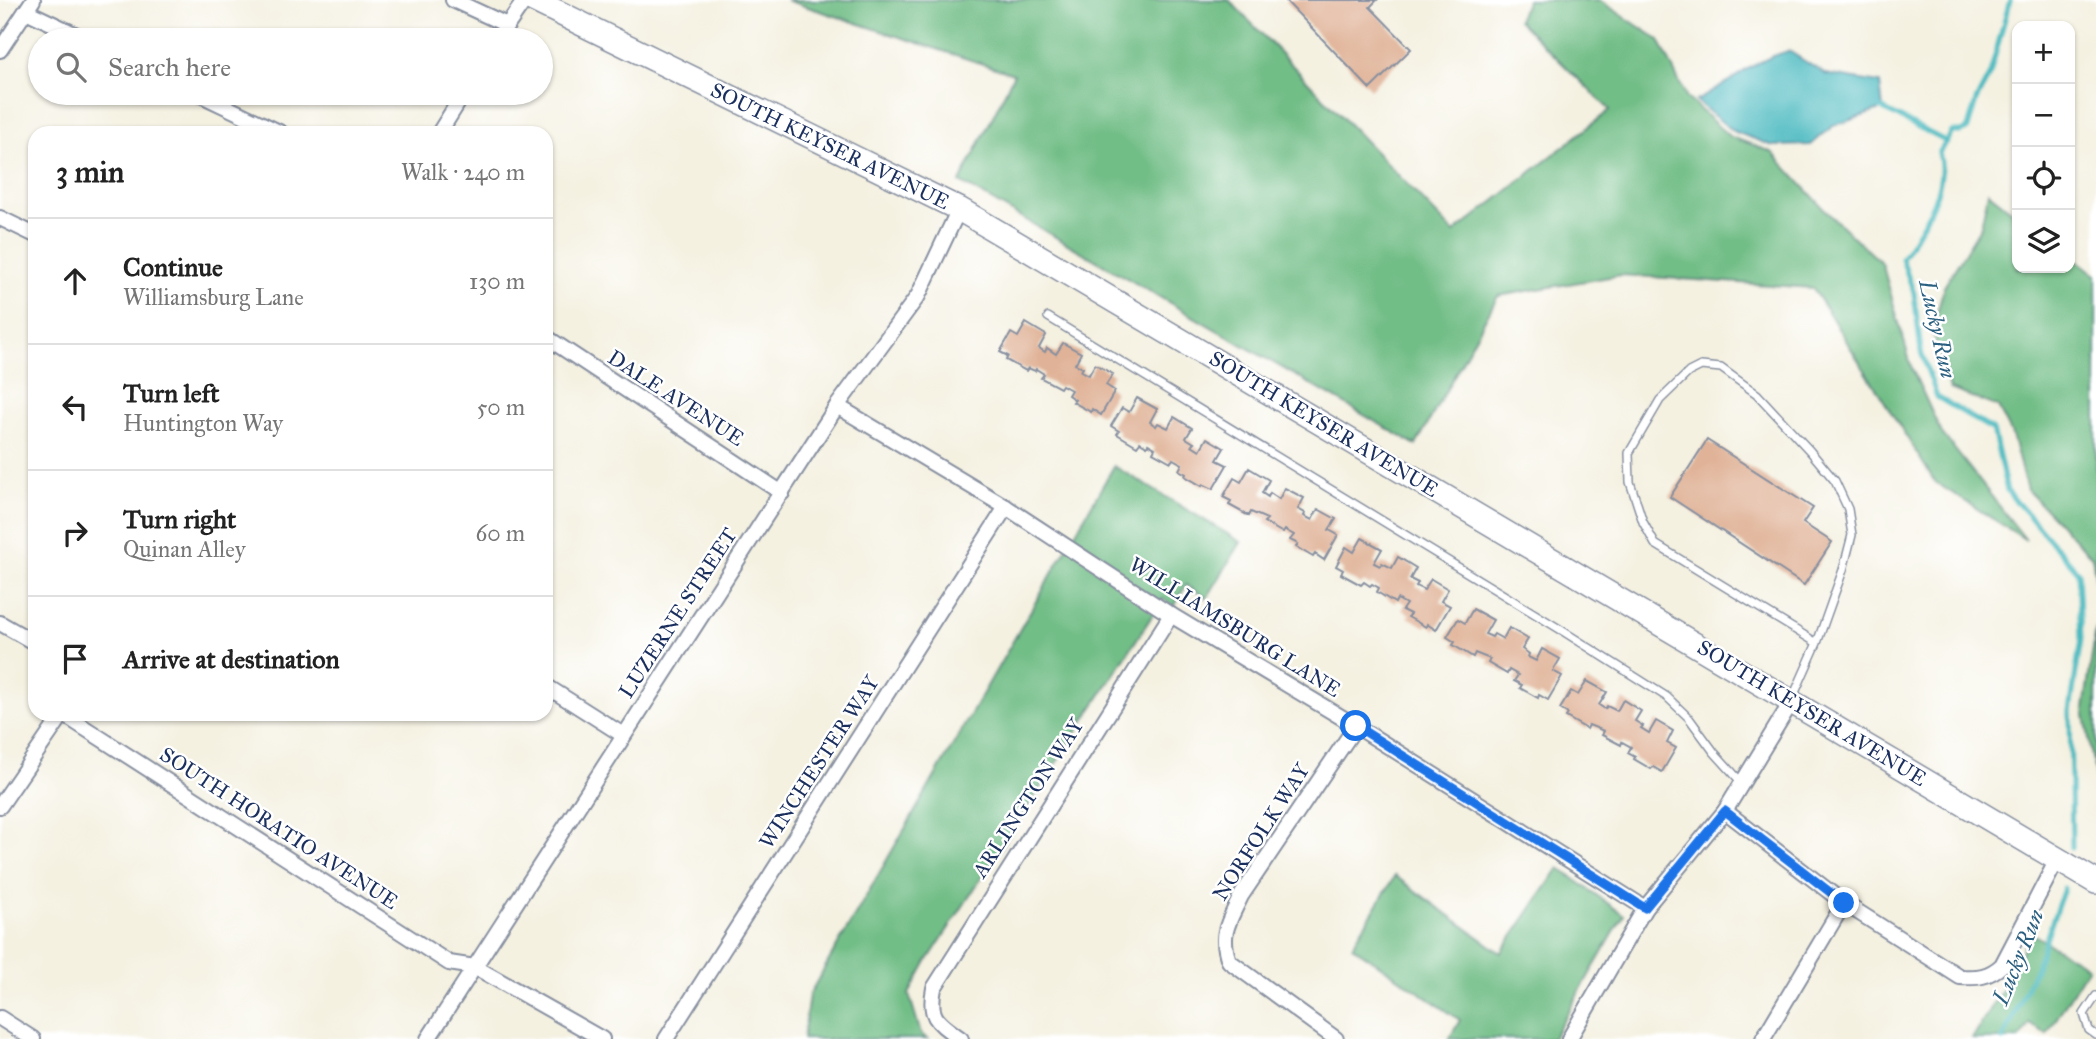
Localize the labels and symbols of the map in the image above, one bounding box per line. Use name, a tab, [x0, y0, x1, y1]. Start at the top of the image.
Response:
street label: SOUTH KEYSER AVENUE	[706, 77, 954, 215]
water label: Lucky Run	[1913, 276, 1963, 381]
street label: DALE AVENUE	[603, 344, 749, 452]
street label: SOUTH KEYSER AVENUE	[1205, 345, 1443, 503]
street label: LUZERNE STREET	[613, 523, 743, 703]
street label: WILLIAMSBURG LANE	[1124, 551, 1346, 703]
street label: SOUTH KEYSER AVENUE	[1693, 634, 1931, 792]
street label: WINCHESTER WAY	[753, 670, 885, 853]
route start	[1340, 710, 1371, 741]
street label: ARLINGTON WAY	[966, 713, 1090, 883]
street label: SOUTH HORATIO AVENUE	[155, 741, 403, 915]
street label: NORFOLK WAY	[1207, 758, 1315, 906]
route end	[1828, 887, 1859, 918]
water label: Lucky Run	[1986, 905, 2050, 1010]

